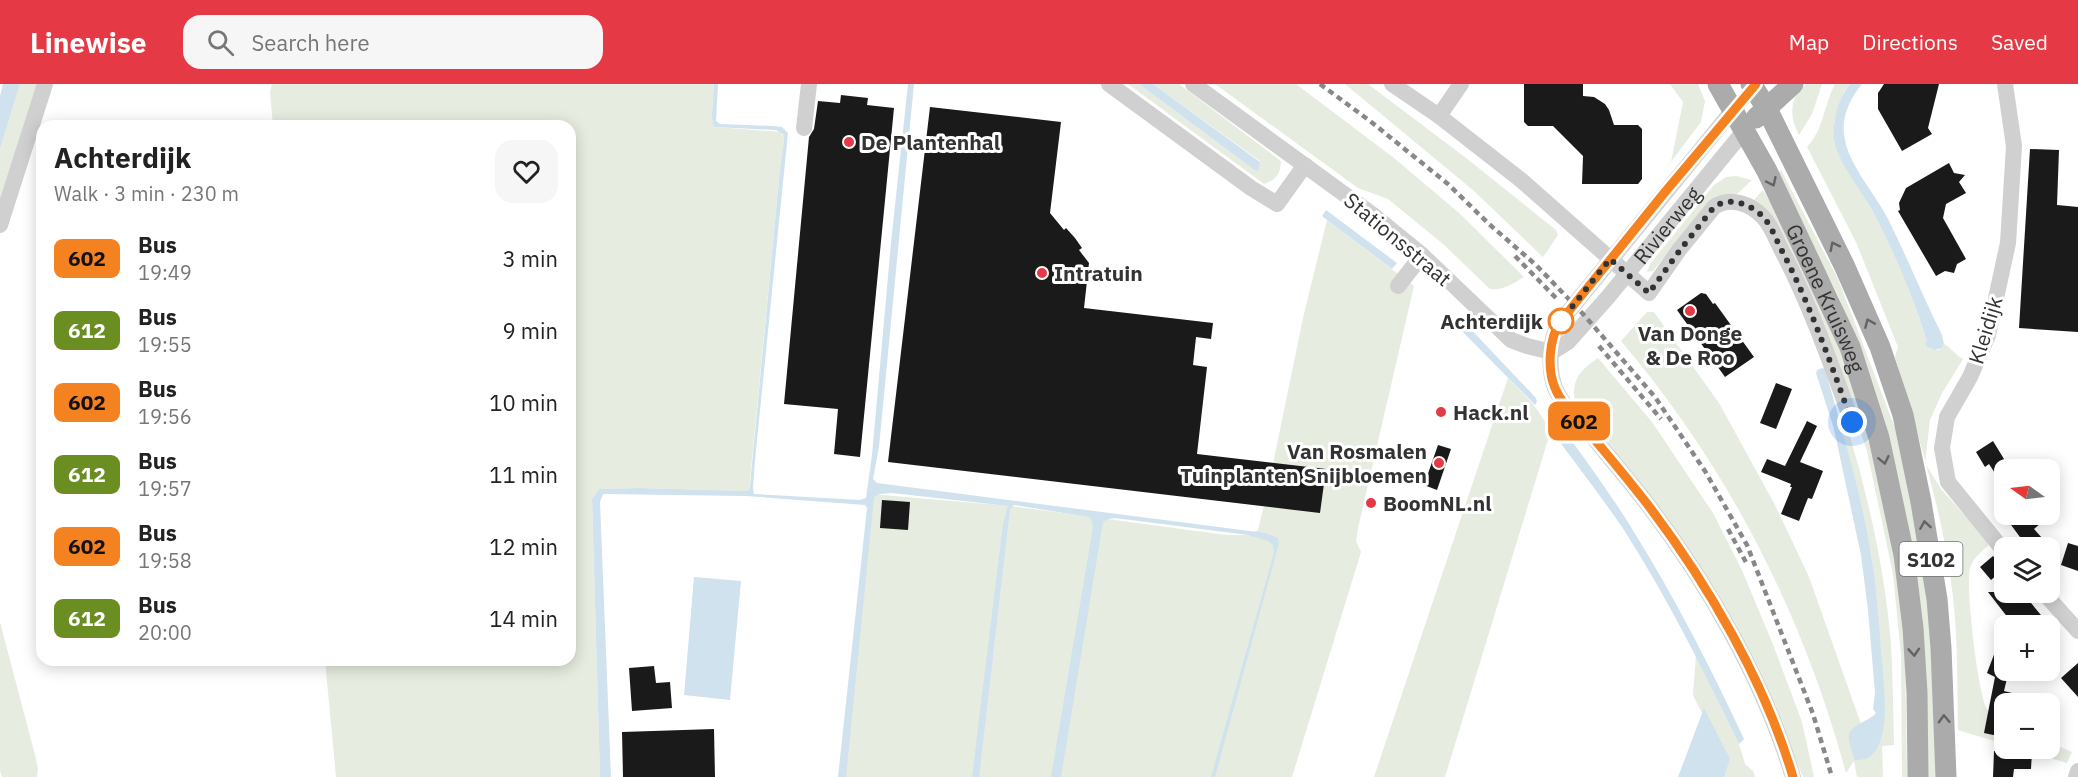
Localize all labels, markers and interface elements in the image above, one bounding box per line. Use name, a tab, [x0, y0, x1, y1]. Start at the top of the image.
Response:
search box	[183, 15, 603, 69]
text: Linewise	[30, 24, 147, 61]
icon: search	[204, 26, 237, 59]
text: Search here	[252, 28, 370, 57]
text: Map	[1789, 28, 1829, 56]
text: Directions	[1862, 28, 1958, 56]
text: Saved	[1991, 28, 2048, 56]
place label: De Plantenhal	[861, 128, 1000, 156]
marker: De Plantenhal	[842, 135, 856, 149]
text: Achterdijk	[54, 139, 191, 176]
button: heart	[495, 140, 558, 203]
one-way arrow	[1765, 176, 1777, 187]
text: Walk · 3 min · 230 m	[54, 180, 239, 207]
street label: Rivierweg	[1627, 181, 1707, 270]
street label: Stationsstraat	[1338, 186, 1458, 292]
street label: Groene Kruisweg	[1780, 219, 1871, 376]
text: Bus	[138, 230, 177, 259]
one-way arrow	[1830, 241, 1841, 252]
text: 602	[68, 244, 106, 272]
text: 3 min	[502, 244, 558, 273]
text: 19:49	[138, 259, 192, 286]
place label: Intratuin	[1054, 259, 1143, 287]
marker: Intratuin	[1035, 266, 1049, 280]
street label: Kleidijk	[1961, 293, 2009, 367]
text: Bus	[138, 302, 177, 331]
marker: Van Donge & De Roo	[1683, 304, 1697, 318]
place label: Achterdijk	[1440, 307, 1544, 335]
marker: Achterdijk	[1548, 308, 1574, 334]
text: 612	[68, 316, 106, 344]
text: 9 min	[502, 316, 558, 345]
one-way arrow	[1865, 318, 1877, 329]
place label: Van Donge & De Roo	[1638, 319, 1742, 371]
text: 19:55	[138, 331, 192, 358]
text: Bus	[138, 374, 177, 403]
text: 602	[68, 388, 106, 416]
text: 10 min	[489, 388, 558, 417]
place label: Hack.nl	[1453, 398, 1529, 426]
line badge: 602	[1544, 402, 1614, 440]
text: 19:56	[138, 403, 192, 430]
marker: Hack.nl	[1434, 405, 1448, 419]
text: 602	[1560, 407, 1598, 435]
your location	[1837, 407, 1867, 437]
place label: Van Rosmalen Tuinplanten Snijbloemen	[1180, 437, 1427, 489]
text: Bus	[138, 446, 177, 475]
one-way arrow	[1876, 454, 1889, 464]
marker: Van Rosmalen Tuinplanten Snijbloemen	[1432, 456, 1446, 470]
north arrow	[1994, 459, 2060, 525]
map controls	[1994, 459, 2060, 759]
text: 612	[68, 460, 106, 488]
text: 11 min	[489, 460, 558, 489]
text: 19:57	[138, 475, 192, 502]
place label: BoomNL.nl	[1383, 489, 1492, 517]
marker: BoomNL.nl	[1364, 496, 1378, 510]
text: Bus	[138, 518, 177, 547]
one-way arrow	[1919, 520, 1932, 530]
text: 602	[68, 532, 106, 560]
text: 12 min	[489, 532, 558, 561]
button: layers	[1994, 537, 2060, 603]
road number: S102	[1900, 542, 1962, 576]
text: 19:58	[138, 547, 192, 574]
text: Bus	[138, 590, 177, 619]
text: 612	[68, 604, 106, 632]
text: 14 min	[489, 604, 558, 633]
button: +	[1994, 615, 2060, 681]
text: 20:00	[138, 619, 192, 646]
one-way arrow	[1908, 647, 1921, 656]
button: −	[1994, 693, 2060, 759]
one-way arrow	[1937, 714, 1950, 723]

